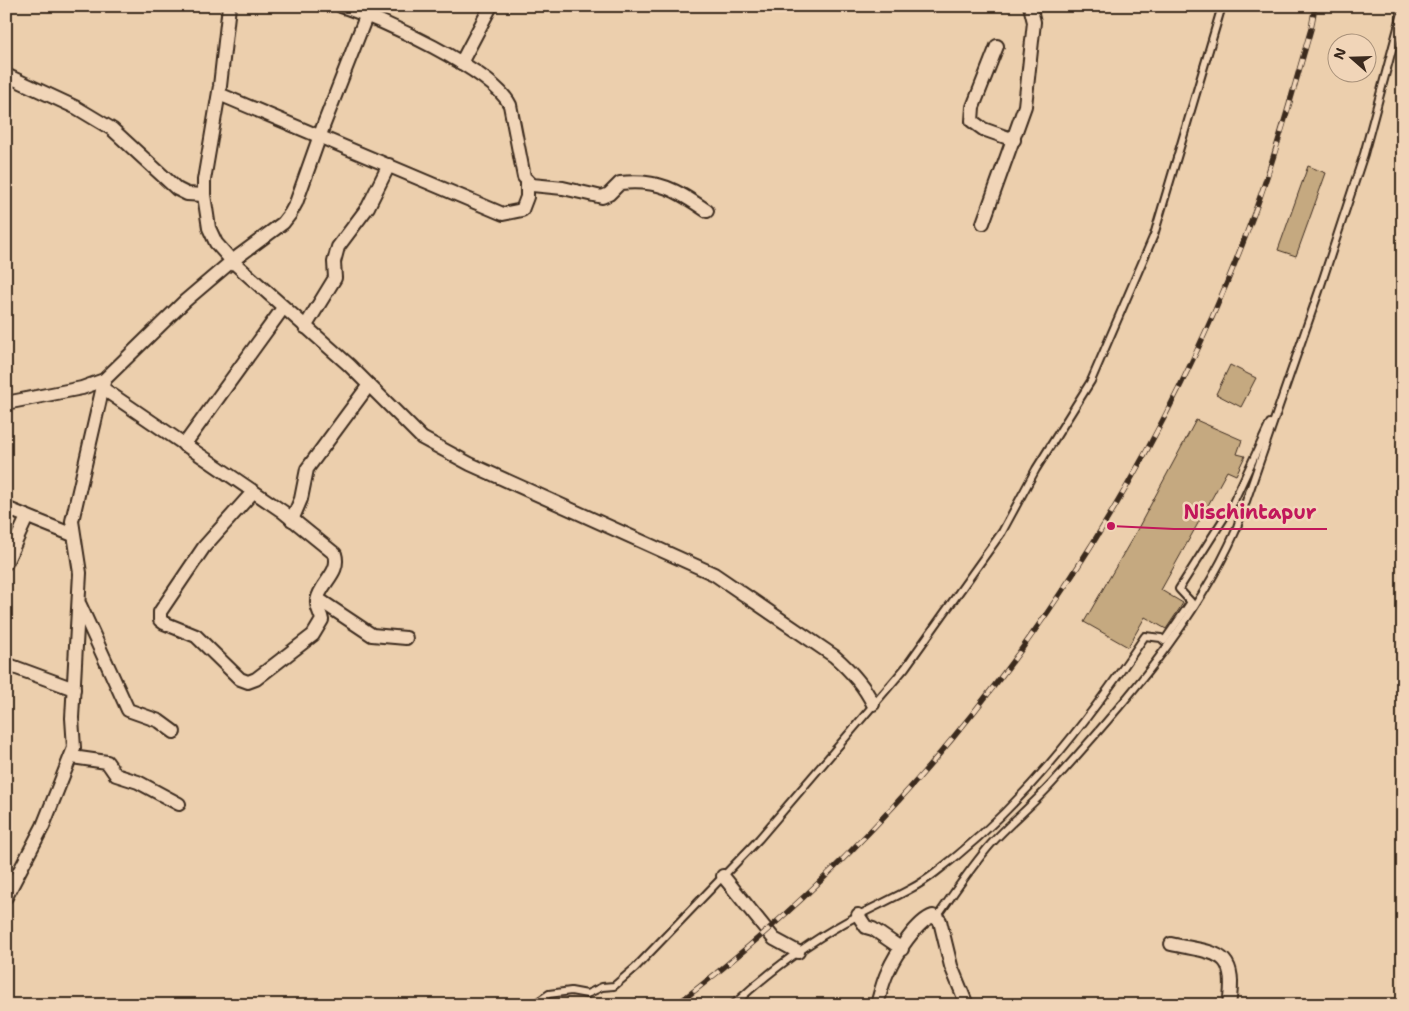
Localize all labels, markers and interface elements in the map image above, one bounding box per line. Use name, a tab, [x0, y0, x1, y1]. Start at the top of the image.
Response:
north arrow	[1326, 32, 1376, 82]
text: N	[1329, 45, 1350, 62]
callout: Nischintapur	[1174, 494, 1327, 529]
text: Nischintapur	[1183, 499, 1317, 525]

